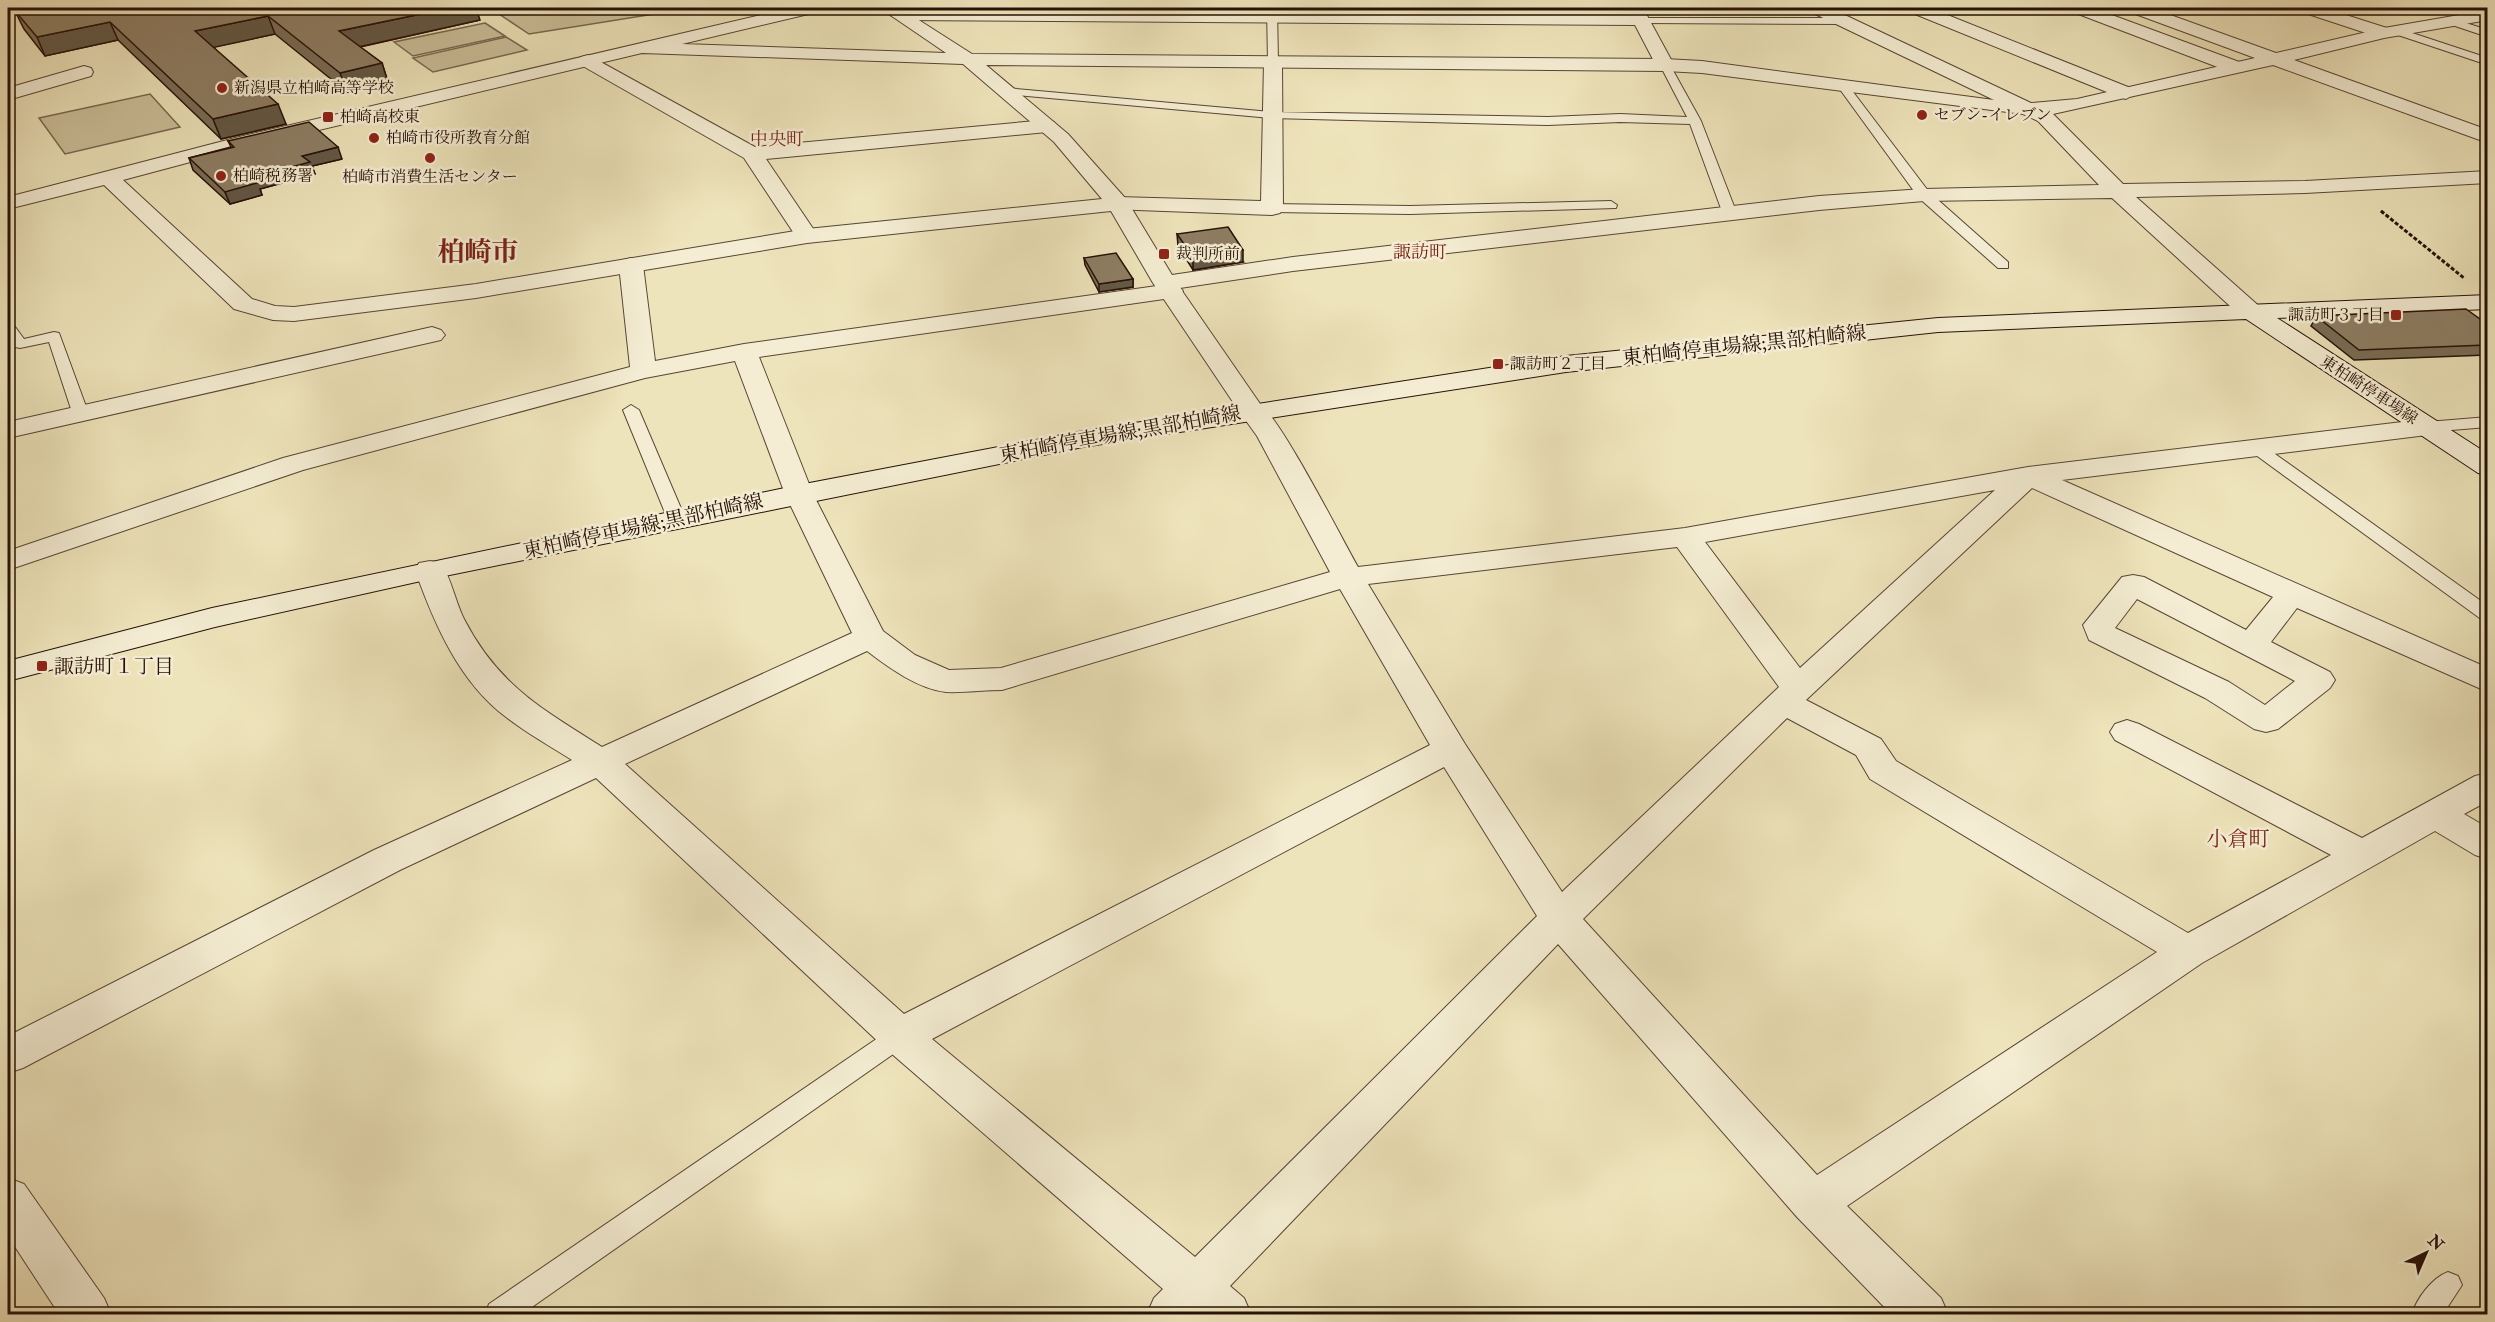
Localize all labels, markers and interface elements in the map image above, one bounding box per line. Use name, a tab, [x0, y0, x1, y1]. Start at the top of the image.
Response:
place label: 新潟県立柏崎高等学校	[234, 78, 394, 98]
marker: 新潟県立柏崎高等学校	[215, 81, 229, 95]
place label: セブン-イレブン	[1934, 105, 2052, 125]
place label: 柏崎高校東	[340, 107, 420, 127]
marker: セブン-イレブン	[1915, 108, 1929, 122]
marker: 柏崎高校東	[321, 110, 335, 124]
place label: 柏崎市役所教育分館	[386, 128, 530, 148]
district label: 中央町	[750, 128, 804, 151]
marker: 柏崎市役所教育分館	[367, 131, 381, 145]
marker: 柏崎市消費生活センター	[423, 151, 437, 165]
place label: 柏崎税務署	[233, 166, 313, 186]
place label: 柏崎市消費生活センター	[342, 167, 518, 187]
marker: 柏崎税務署	[214, 169, 228, 183]
district label: 柏崎市	[438, 236, 519, 269]
district label: 諏訪町	[1393, 241, 1447, 264]
place label: 裁判所前	[1176, 244, 1240, 264]
marker: 裁判所前	[1157, 247, 1171, 261]
place label: 諏訪町３丁目	[2288, 305, 2384, 325]
marker: 諏訪町３丁目	[2389, 308, 2403, 322]
street label: 東柏崎停車場線;黒部柏崎線	[1621, 320, 1867, 370]
street label: 東柏崎停車場線	[2317, 351, 2421, 429]
place label: 諏訪町２丁目	[1510, 354, 1606, 374]
marker: 諏訪町２丁目	[1491, 357, 1505, 371]
street label: 東柏崎停車場線;黒部柏崎線	[997, 400, 1243, 468]
street label: 東柏崎停車場線;黒部柏崎線	[521, 488, 765, 564]
place label: 諏訪町１丁目	[54, 654, 174, 679]
marker: 諏訪町１丁目	[35, 659, 49, 673]
district label: 小倉町	[2207, 826, 2270, 853]
north arrow	[2396, 1223, 2456, 1283]
text: N	[2423, 1230, 2448, 1256]

